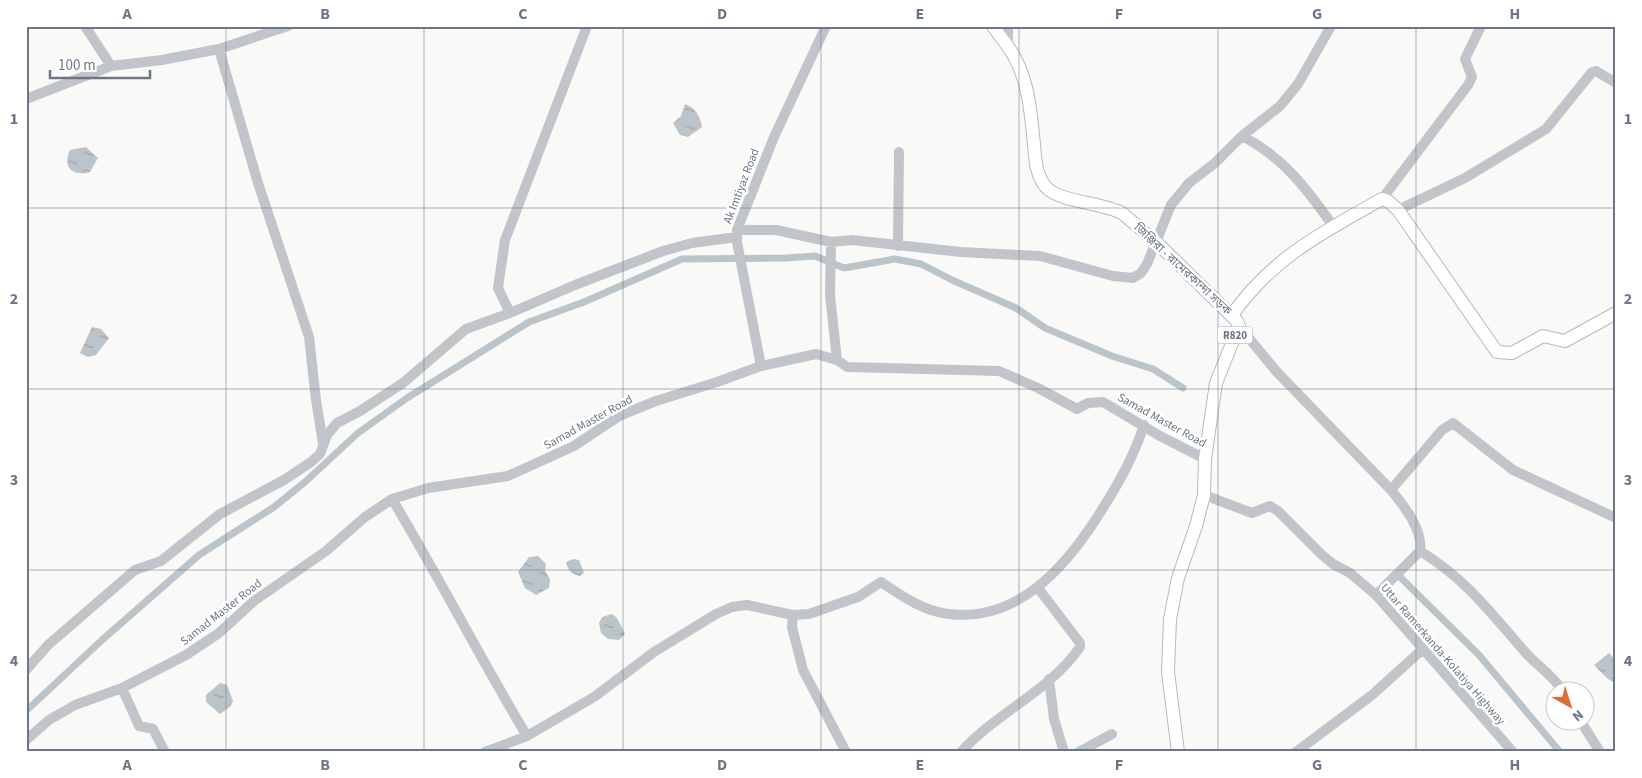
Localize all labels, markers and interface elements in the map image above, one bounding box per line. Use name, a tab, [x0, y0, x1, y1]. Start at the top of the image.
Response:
text: A	[121, 3, 132, 25]
text: B	[320, 3, 330, 25]
text: C	[518, 3, 528, 25]
text: D	[717, 3, 727, 25]
text: E	[916, 3, 924, 25]
text: F	[1115, 3, 1123, 25]
text: G	[1312, 3, 1322, 25]
text: H	[1510, 3, 1520, 25]
scale bar	[50, 48, 150, 80]
text: 100 m	[58, 55, 96, 76]
text: 1	[10, 108, 18, 130]
text: 1	[1624, 108, 1632, 130]
street label: Ak Imtiyaz Road	[719, 146, 764, 226]
street label: জিঞ্জিরা - রামেরকান্দা সড়ক	[1129, 219, 1236, 320]
text: 2	[10, 288, 18, 310]
text: 2	[1624, 288, 1632, 310]
road number: R820	[1218, 326, 1252, 344]
street label: Samad Master Road	[1114, 389, 1209, 452]
street label: Samad Master Road	[541, 391, 636, 454]
text: 3	[10, 469, 18, 491]
text: 3	[1624, 469, 1632, 491]
street label: Samad Master Road	[177, 575, 266, 650]
street label: Uttar Ramerkanda-Kolatiya Highway	[1376, 580, 1509, 729]
text: 4	[10, 650, 19, 672]
text: 4	[1624, 650, 1633, 672]
north arrow	[1544, 680, 1594, 730]
text: N	[1568, 705, 1587, 726]
text: A	[121, 754, 132, 776]
text: B	[320, 754, 330, 776]
text: C	[518, 754, 528, 776]
text: D	[717, 754, 727, 776]
text: E	[916, 754, 924, 776]
text: F	[1115, 754, 1123, 776]
text: G	[1312, 754, 1322, 776]
text: H	[1510, 754, 1520, 776]

